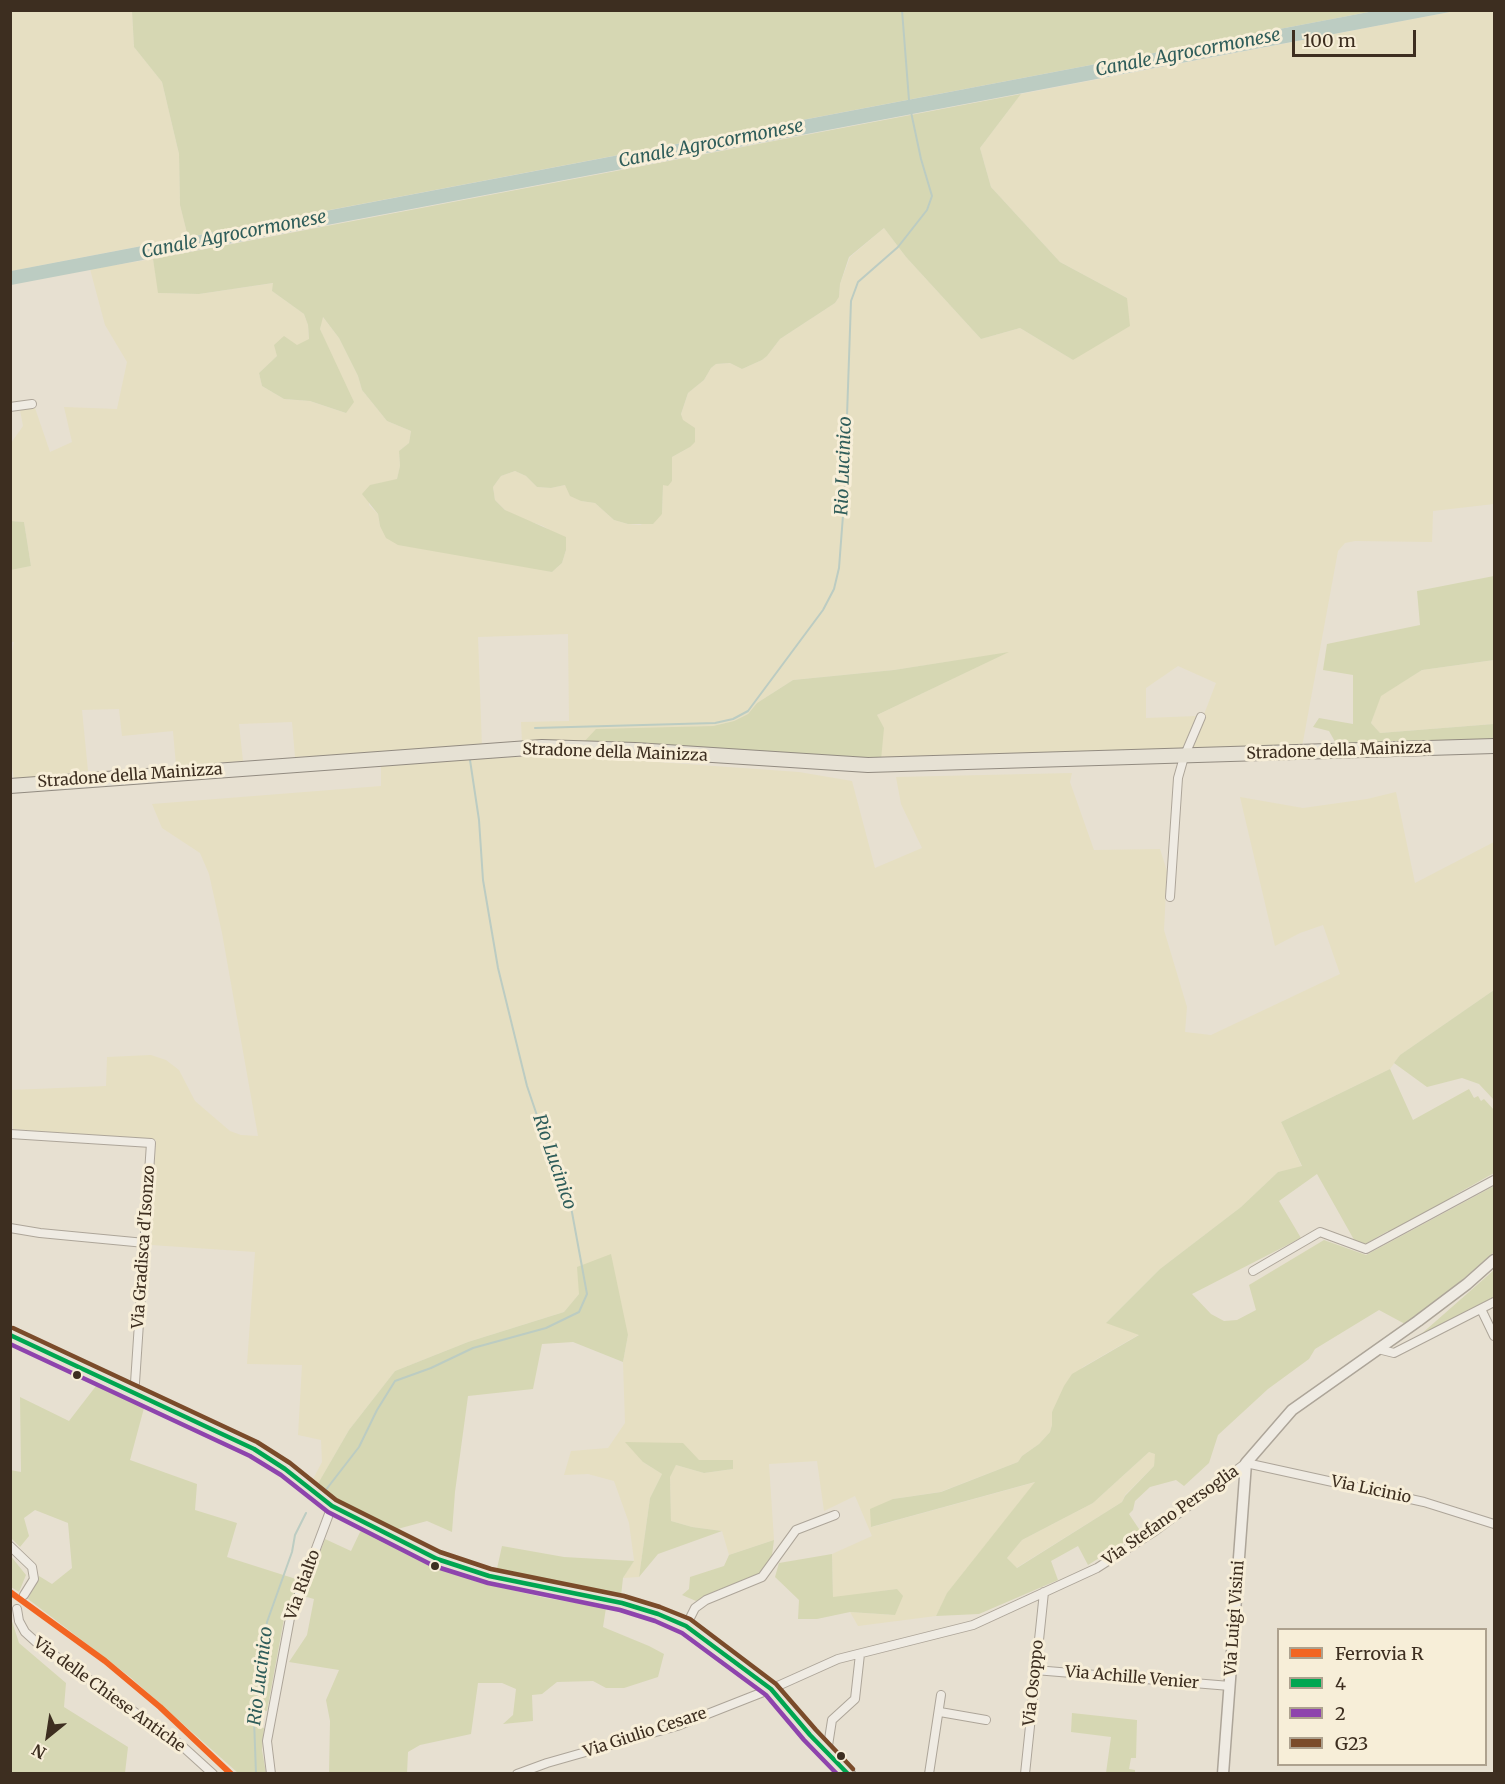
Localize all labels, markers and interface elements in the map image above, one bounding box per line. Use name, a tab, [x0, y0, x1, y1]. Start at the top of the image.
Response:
scale bar	[1295, 18, 1420, 56]
water label: Canale Agrocormonese	[1094, 24, 1282, 82]
text: 100 m	[1303, 29, 1356, 52]
water label: Canale Agrocormonese	[617, 115, 805, 173]
water label: Canale Agrocormonese	[140, 206, 328, 264]
water label: Rio Lucinico	[831, 416, 857, 516]
street label: Stradone della Mainizza	[1246, 738, 1432, 764]
street label: Stradone della Mainizza	[522, 740, 708, 766]
street label: Stradone della Mainizza	[37, 760, 223, 792]
water label: Rio Lucinico	[528, 1112, 580, 1212]
street label: Via Gradisca d'Isonzo	[129, 1165, 159, 1329]
unlabelled marker	[71, 1369, 83, 1381]
street label: Via Stefano Persoglia	[1100, 1462, 1242, 1570]
street label: Via Licinio	[1329, 1472, 1413, 1508]
street label: Via Rialto	[281, 1547, 325, 1623]
street label: Via Luigi Visini	[1221, 1559, 1249, 1677]
unlabelled marker	[429, 1560, 441, 1572]
water label: Rio Lucinico	[244, 1625, 278, 1727]
legend	[1277, 1628, 1487, 1766]
street label: Via delle Chiese Antiche	[29, 1634, 189, 1756]
street label: Via Osoppo	[1020, 1639, 1048, 1727]
text: Ferrovia R	[1335, 1642, 1423, 1665]
street label: Via Achille Venier	[1064, 1663, 1200, 1693]
text: 4	[1335, 1672, 1346, 1695]
text: 2	[1335, 1702, 1346, 1725]
street label: Via Giulio Cesare	[581, 1704, 709, 1762]
north arrow	[18, 1706, 78, 1766]
text: G23	[1335, 1732, 1368, 1755]
text: N	[29, 1740, 49, 1763]
unlabelled marker	[835, 1750, 847, 1762]

